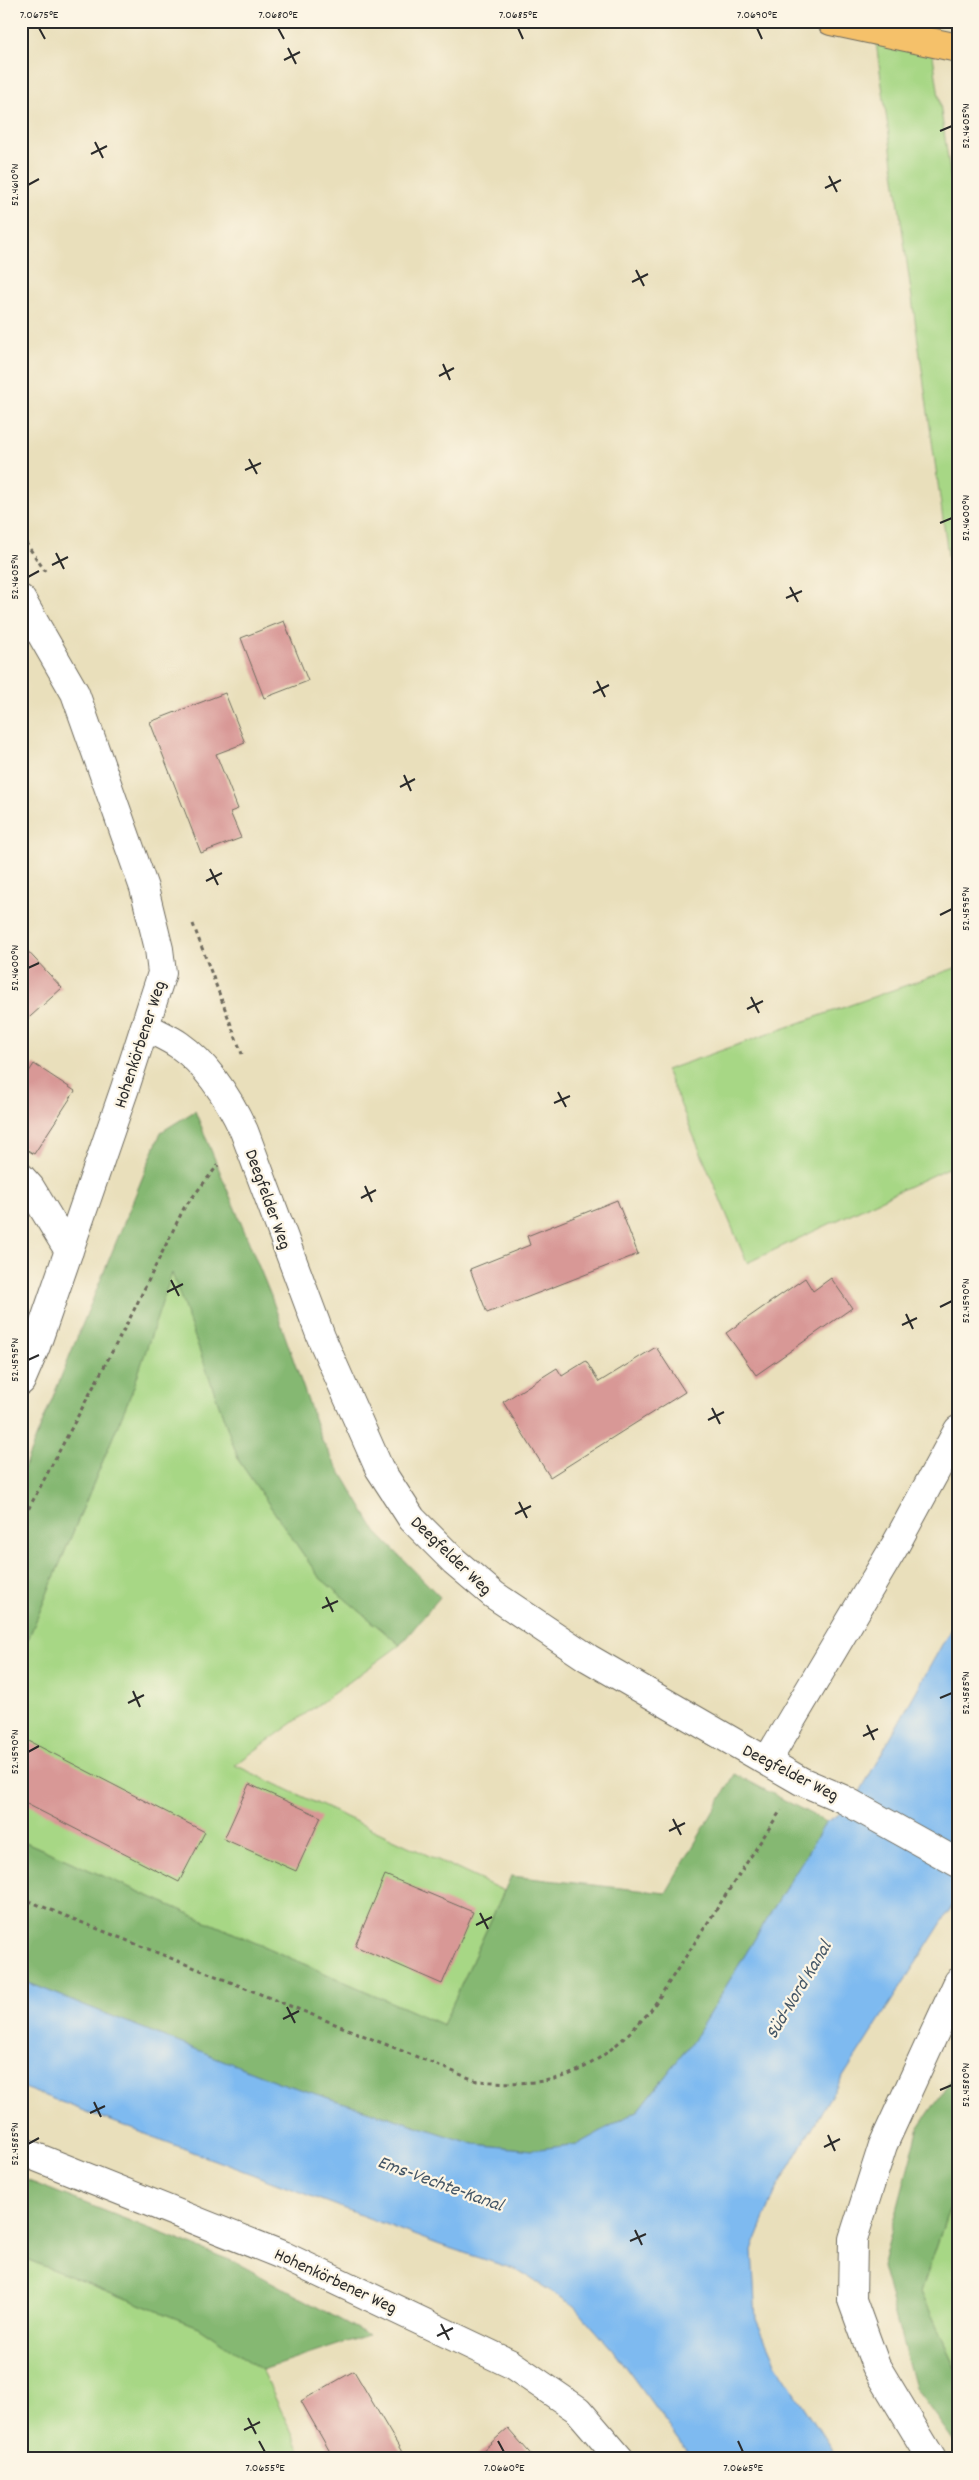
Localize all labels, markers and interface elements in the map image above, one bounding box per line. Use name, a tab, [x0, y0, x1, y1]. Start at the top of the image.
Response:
text: 7.0675°E	[20, 7, 59, 24]
text: 7.0680°E	[258, 7, 298, 24]
text: 7.0685°E	[499, 7, 538, 24]
text: 7.0690°E	[737, 7, 778, 24]
text: 52.4605°N	[958, 103, 975, 149]
text: 52.4610°N	[7, 164, 24, 206]
text: 52.4600°N	[958, 495, 975, 541]
text: 52.4605°N	[7, 554, 24, 600]
text: 52.4595°N	[958, 887, 975, 931]
text: 52.4600°N	[7, 945, 24, 991]
street label: Hohenkörbener Weg	[109, 978, 174, 1112]
street label: Deegfelder Weg	[237, 1146, 296, 1253]
text: 52.4590°N	[958, 1278, 975, 1324]
text: 52.4595°N	[7, 1338, 24, 1382]
street label: Deegfelder Weg	[404, 1511, 497, 1602]
text: 52.4585°N	[958, 1671, 975, 1715]
text: 52.4590°N	[7, 1729, 24, 1775]
street label: Deegfelder Weg	[737, 1739, 842, 1809]
water label: Süd-Nord Kanal	[760, 1935, 841, 2045]
text: 52.4580°N	[958, 2063, 975, 2107]
text: 52.4585°N	[7, 2122, 24, 2166]
water label: Ems-Vechte-Kanal	[373, 2150, 508, 2221]
street label: Hohenkörbener Weg	[270, 2243, 400, 2322]
text: 7.0655°E	[245, 2460, 285, 2477]
text: 7.0660°E	[484, 2460, 525, 2477]
text: 7.0665°E	[723, 2460, 763, 2477]

